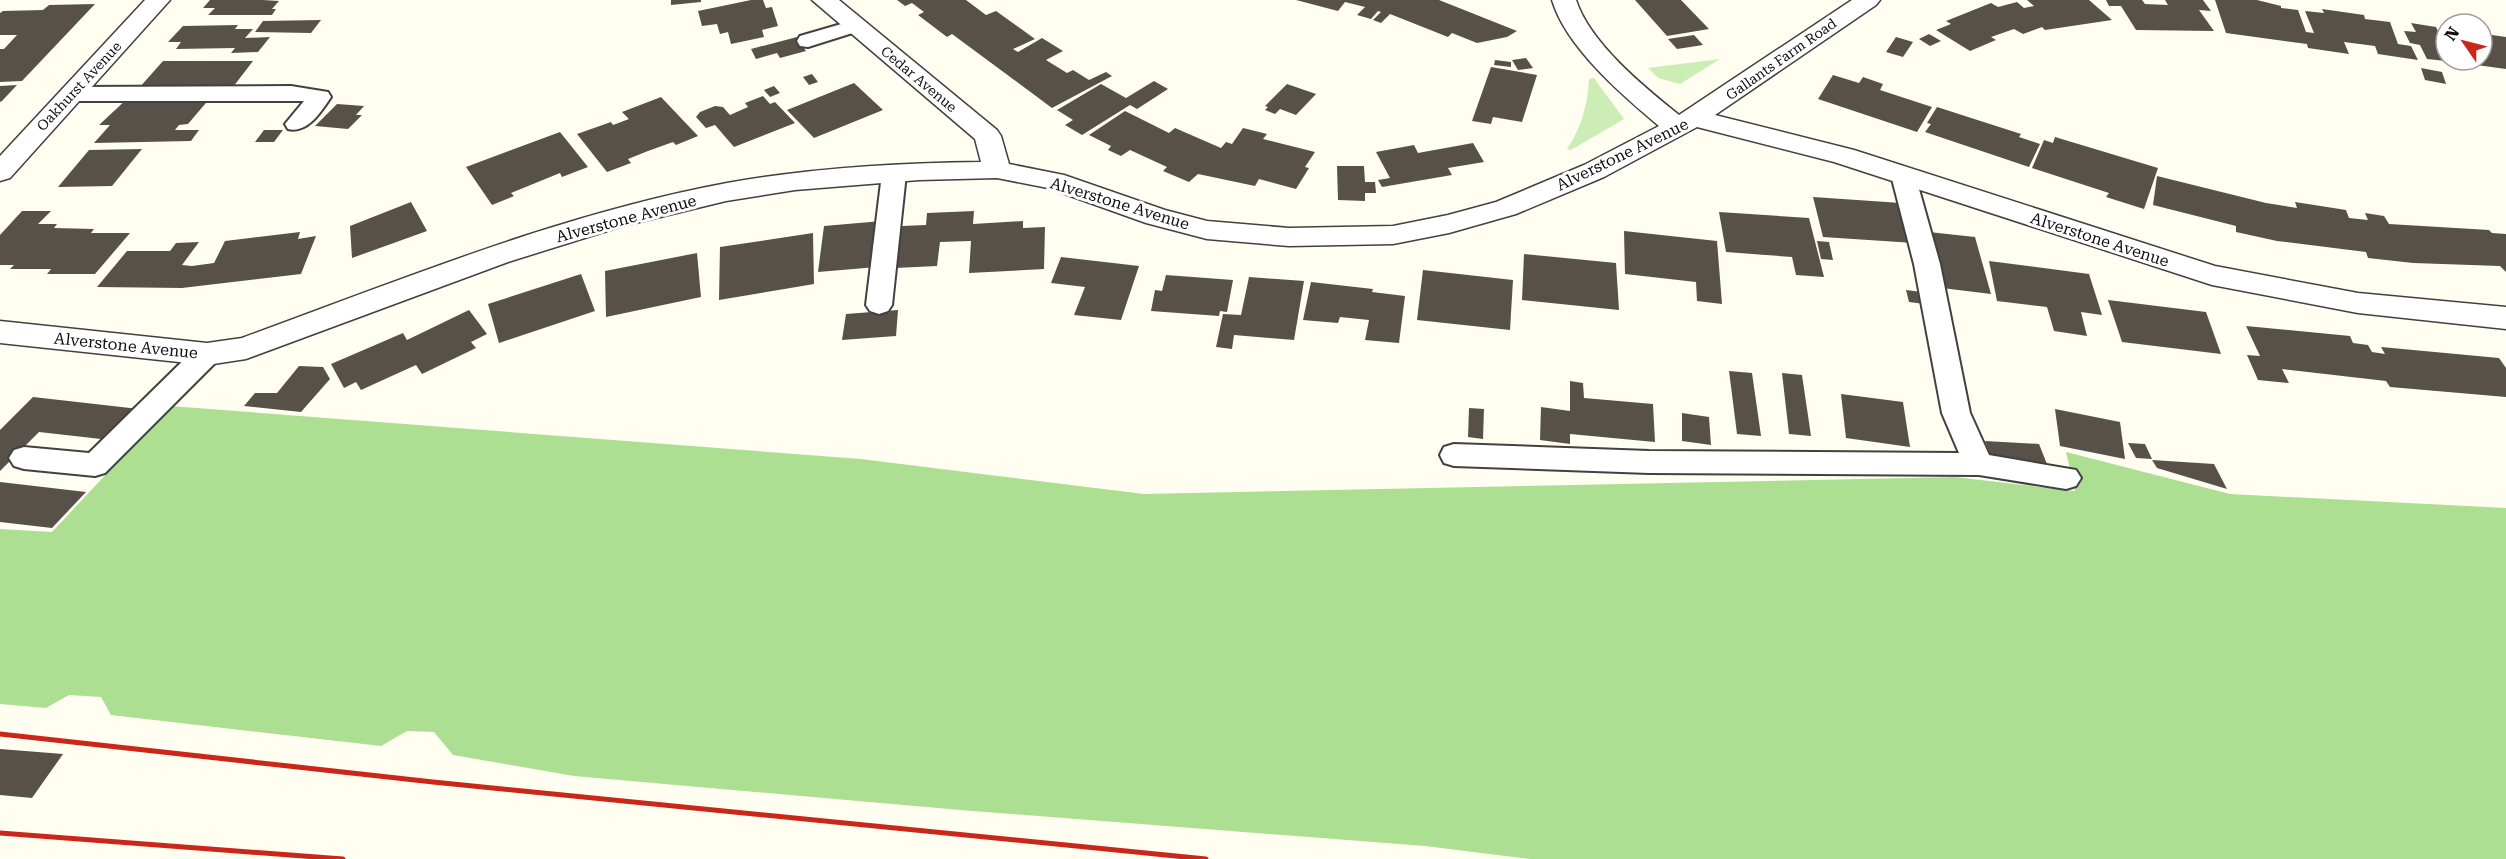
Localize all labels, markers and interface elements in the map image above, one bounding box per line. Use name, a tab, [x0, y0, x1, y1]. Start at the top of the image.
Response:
north arrow	[2434, 12, 2494, 72]
street label: Gallants Farm Road	[1723, 15, 1839, 103]
text: N	[2441, 23, 2463, 44]
street label: Oakhurst Avenue	[34, 38, 125, 134]
street label: Cedar Avenue	[878, 43, 960, 116]
street label: Alverstone Avenue	[1553, 114, 1691, 195]
street label: Alverstone Avenue	[1048, 173, 1192, 234]
street label: Alverstone Avenue	[554, 191, 699, 246]
street label: Alverstone Avenue	[2028, 208, 2172, 271]
street label: Alverstone Avenue	[53, 329, 199, 363]

